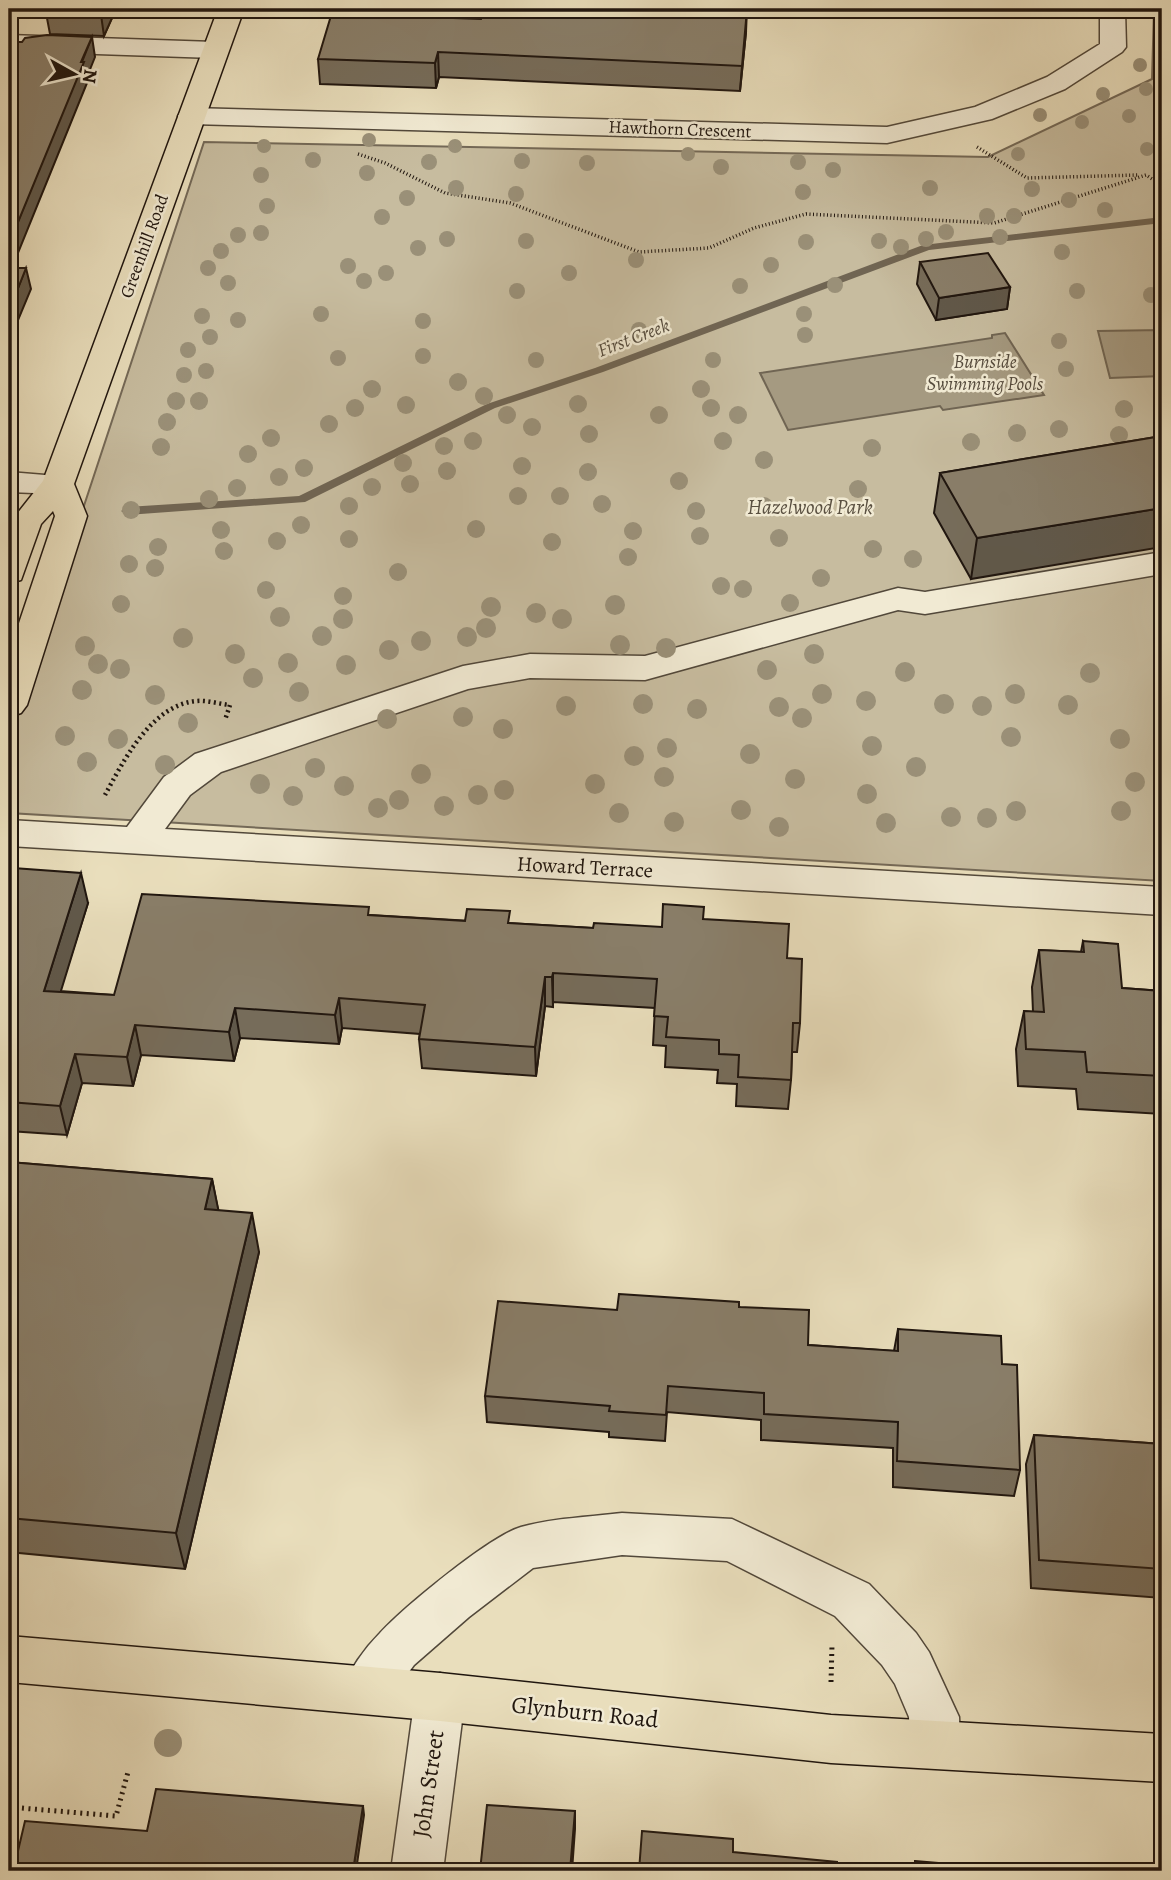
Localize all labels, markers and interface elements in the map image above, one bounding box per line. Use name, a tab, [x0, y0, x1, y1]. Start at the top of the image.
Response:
north arrow	[38, 38, 108, 108]
text: N	[76, 68, 104, 85]
street label: Hawthorn Crescent	[608, 115, 752, 143]
street label: Greenhill Road	[114, 190, 174, 301]
water label: First Creek	[594, 312, 673, 364]
water label: Burnside Swimming Pools	[927, 349, 1044, 397]
park label: Hazelwood Park	[747, 493, 873, 521]
street label: Howard Terrace	[516, 849, 654, 885]
street label: Glynburn Road	[510, 1688, 660, 1736]
street label: John Street	[405, 1728, 451, 1840]

